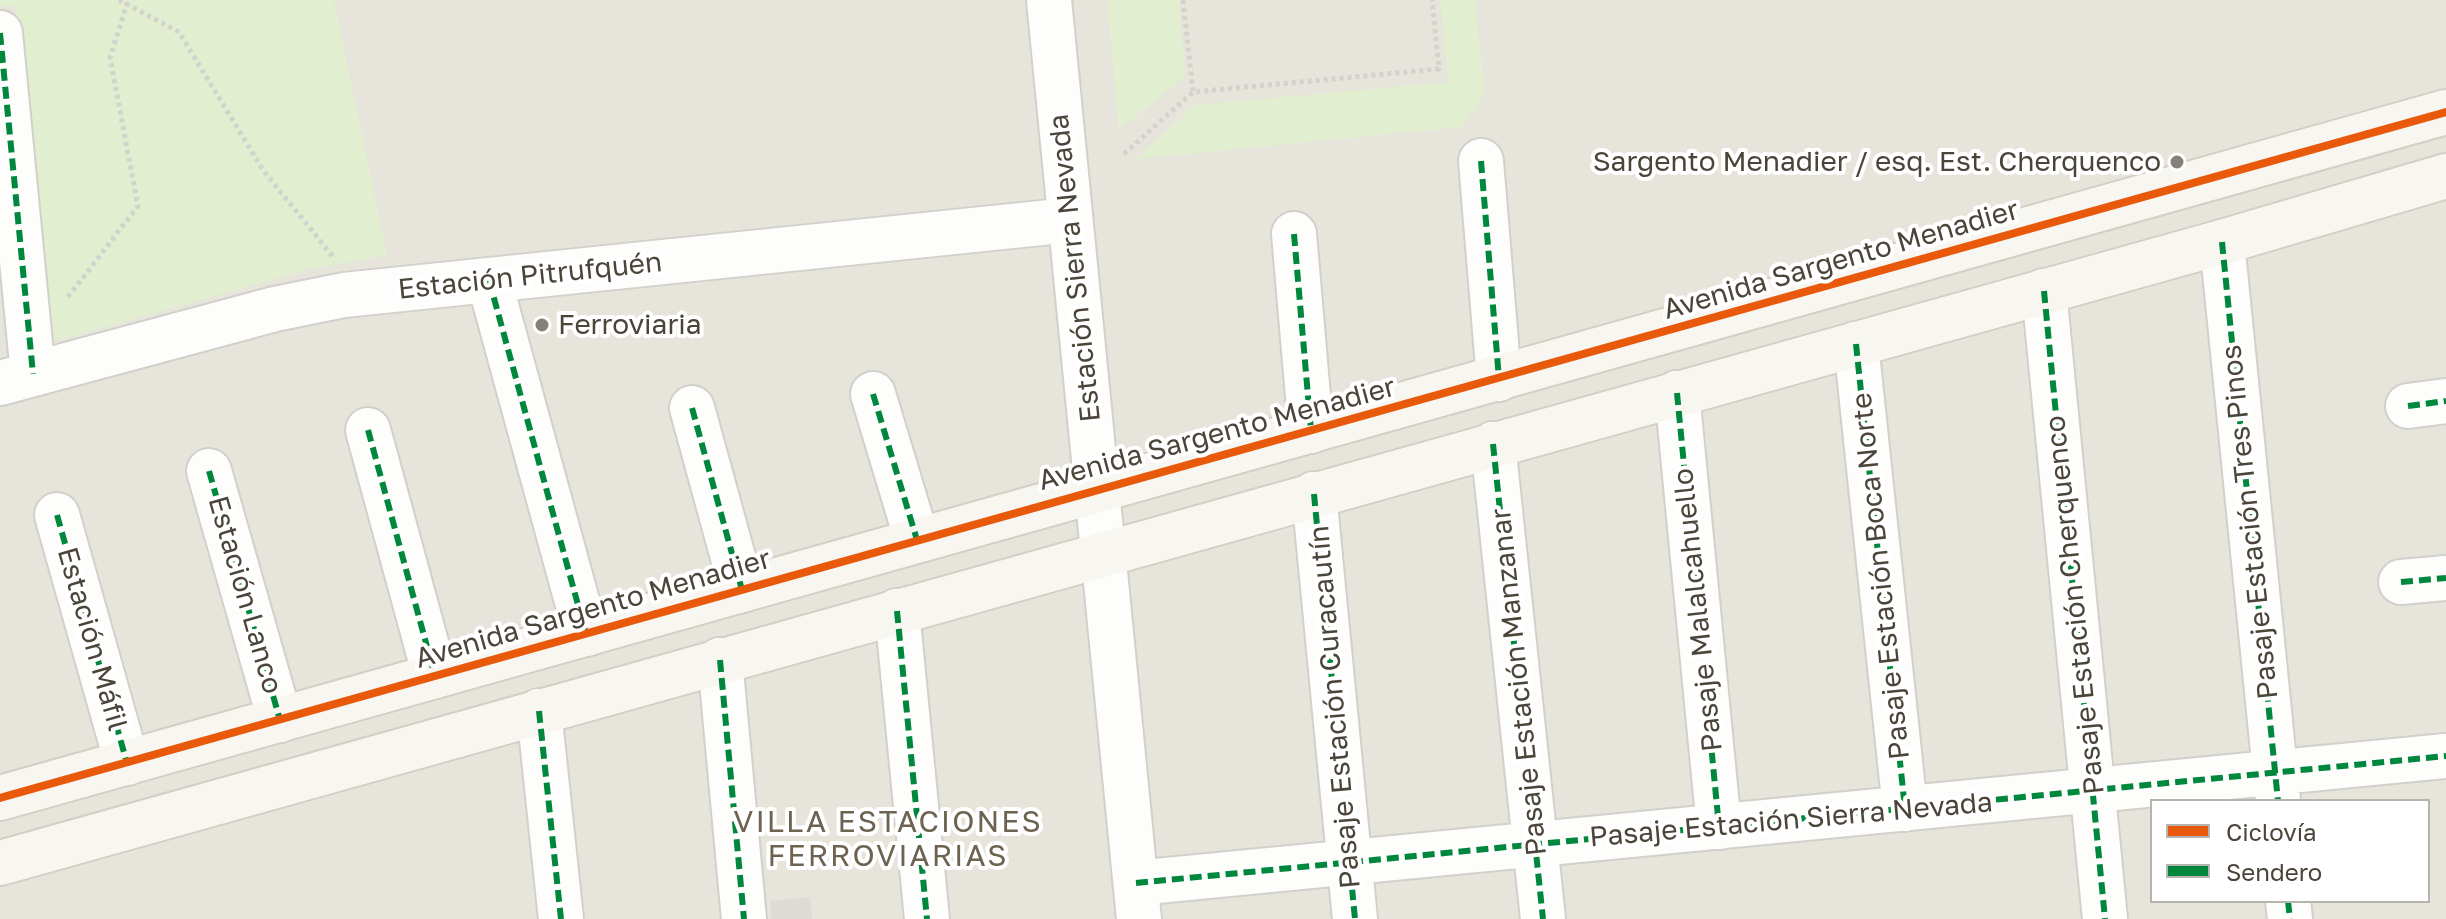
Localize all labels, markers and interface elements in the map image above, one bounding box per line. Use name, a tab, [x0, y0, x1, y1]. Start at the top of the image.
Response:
street label: Estación Sierra Nevada	[1042, 112, 1108, 424]
place label: Sargento Menadier / esq. Est. Cherquenco	[1593, 145, 2161, 179]
marker: Sargento Menadier / esq. Est. Cherquenco	[2168, 153, 2186, 171]
street label: Avenida Sargento Menadier	[1659, 193, 2023, 327]
street label: Estación Pitrufquén	[396, 245, 664, 307]
place label: Ferroviaria	[558, 308, 702, 342]
marker: Ferroviaria	[533, 316, 551, 334]
street label: Pasaje Estación Tres Pinos	[2215, 343, 2285, 701]
street label: Avenida Sargento Menadier	[1035, 370, 1399, 498]
street label: Pasaje Estación Boca Norte	[1845, 391, 1917, 761]
street label: Pasaje Estación Cherquenco	[2038, 414, 2112, 796]
street label: Pasaje Malalcahuello	[1666, 467, 1730, 753]
street label: Estación Lanco	[201, 492, 289, 698]
street label: Pasaje Estación Manzanar	[1484, 507, 1554, 857]
street label: Pasaje Estación Curacautín	[1302, 524, 1368, 890]
street label: Avenida Sargento Menadier	[411, 542, 775, 676]
street label: Estación Máfil	[50, 543, 134, 735]
street label: Pasaje Estación Sierra Nevada	[1588, 786, 1994, 854]
legend	[2150, 799, 2430, 903]
district label: VILLA ESTACIONES FERROVIARIAS	[733, 804, 1043, 874]
text: Ciclovía	[2226, 817, 2317, 846]
text: Sendero	[2226, 857, 2322, 886]

